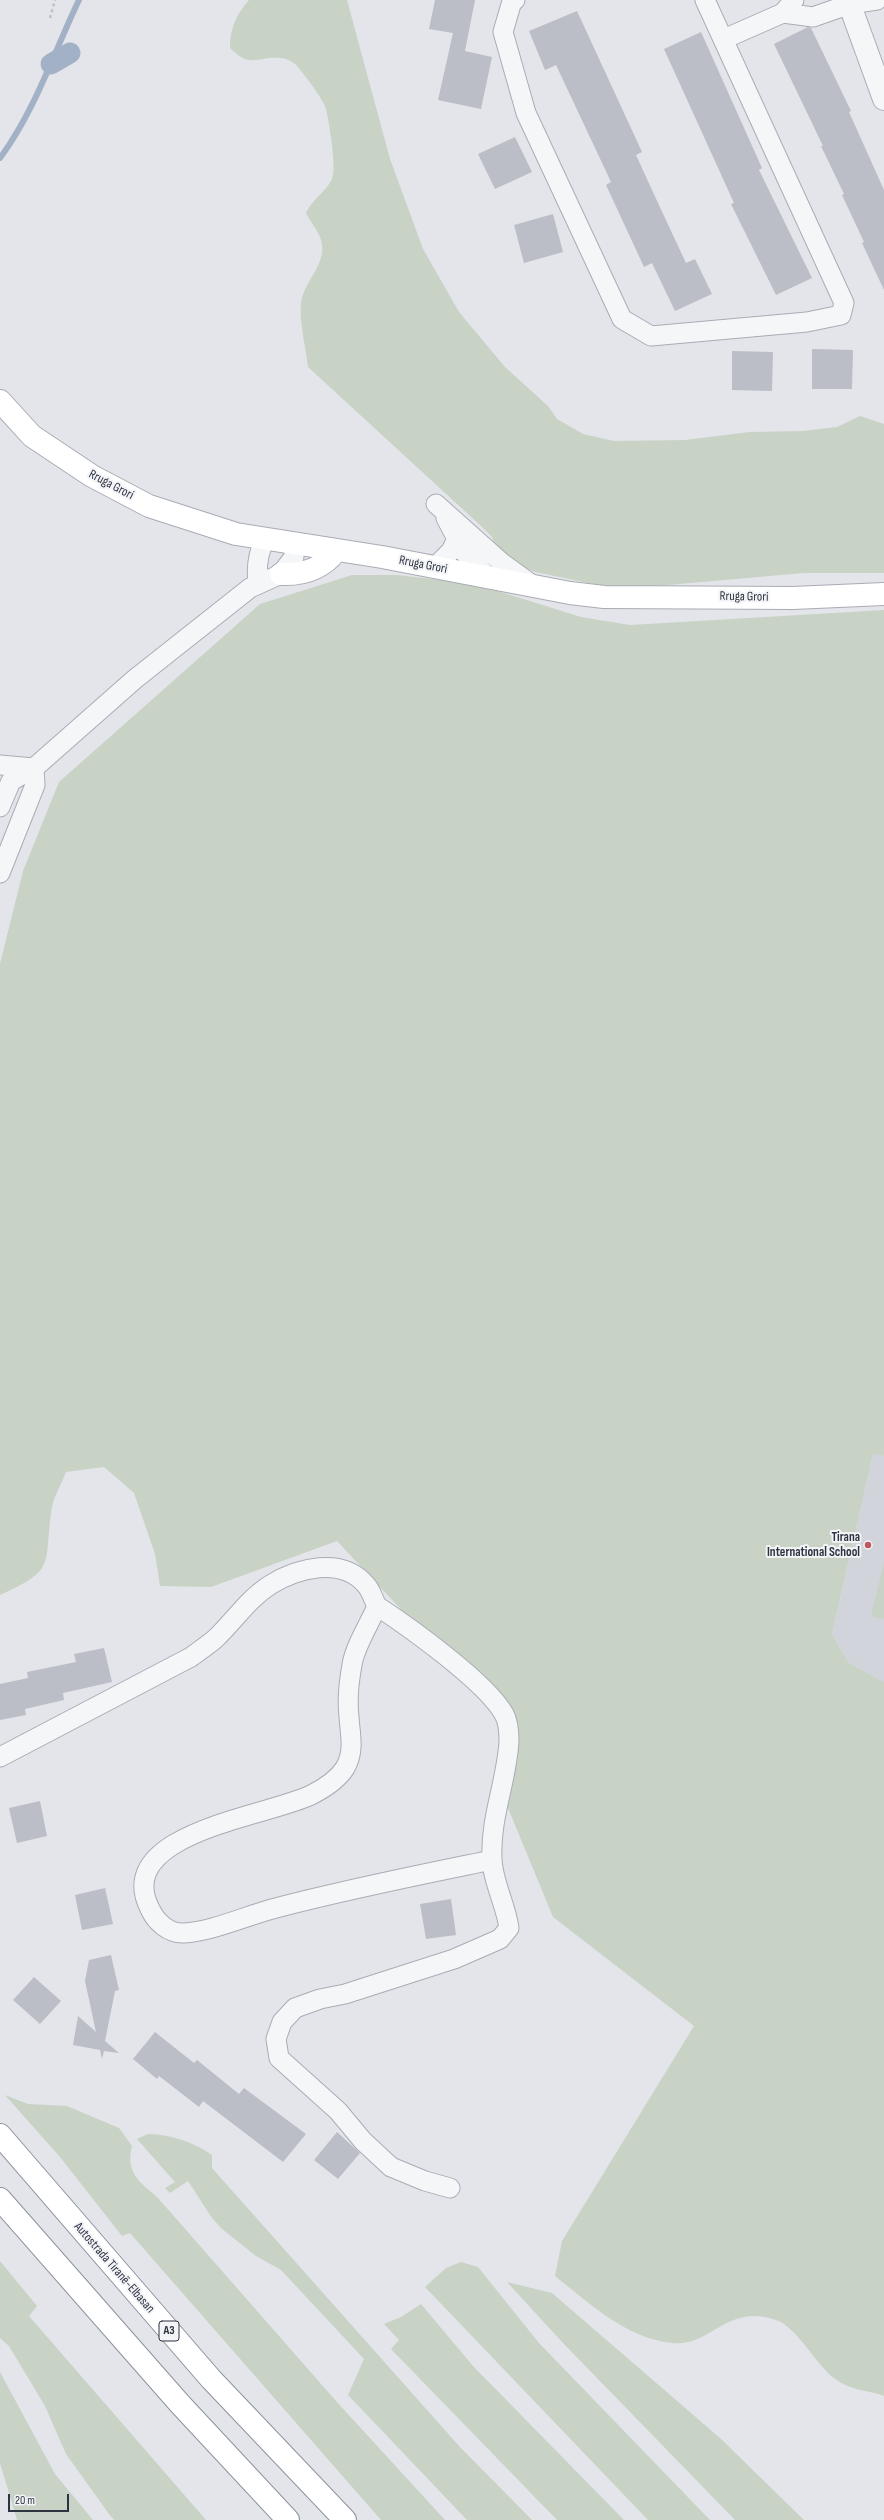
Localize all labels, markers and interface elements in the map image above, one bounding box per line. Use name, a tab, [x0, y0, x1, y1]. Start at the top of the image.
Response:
street label: Rruga Grori	[86, 467, 136, 503]
street label: Rruga Grori	[398, 553, 448, 577]
street label: Rruga Grori	[719, 589, 769, 605]
place label: Tirana International School	[767, 1530, 860, 1561]
marker: Tirana International School	[863, 1540, 873, 1550]
street label: Autostrada Tiranë-Elbasan	[70, 2219, 158, 2317]
road number: A3	[159, 2321, 179, 2341]
scale bar	[10, 2486, 71, 2512]
text: 20 m	[15, 2493, 35, 2508]

